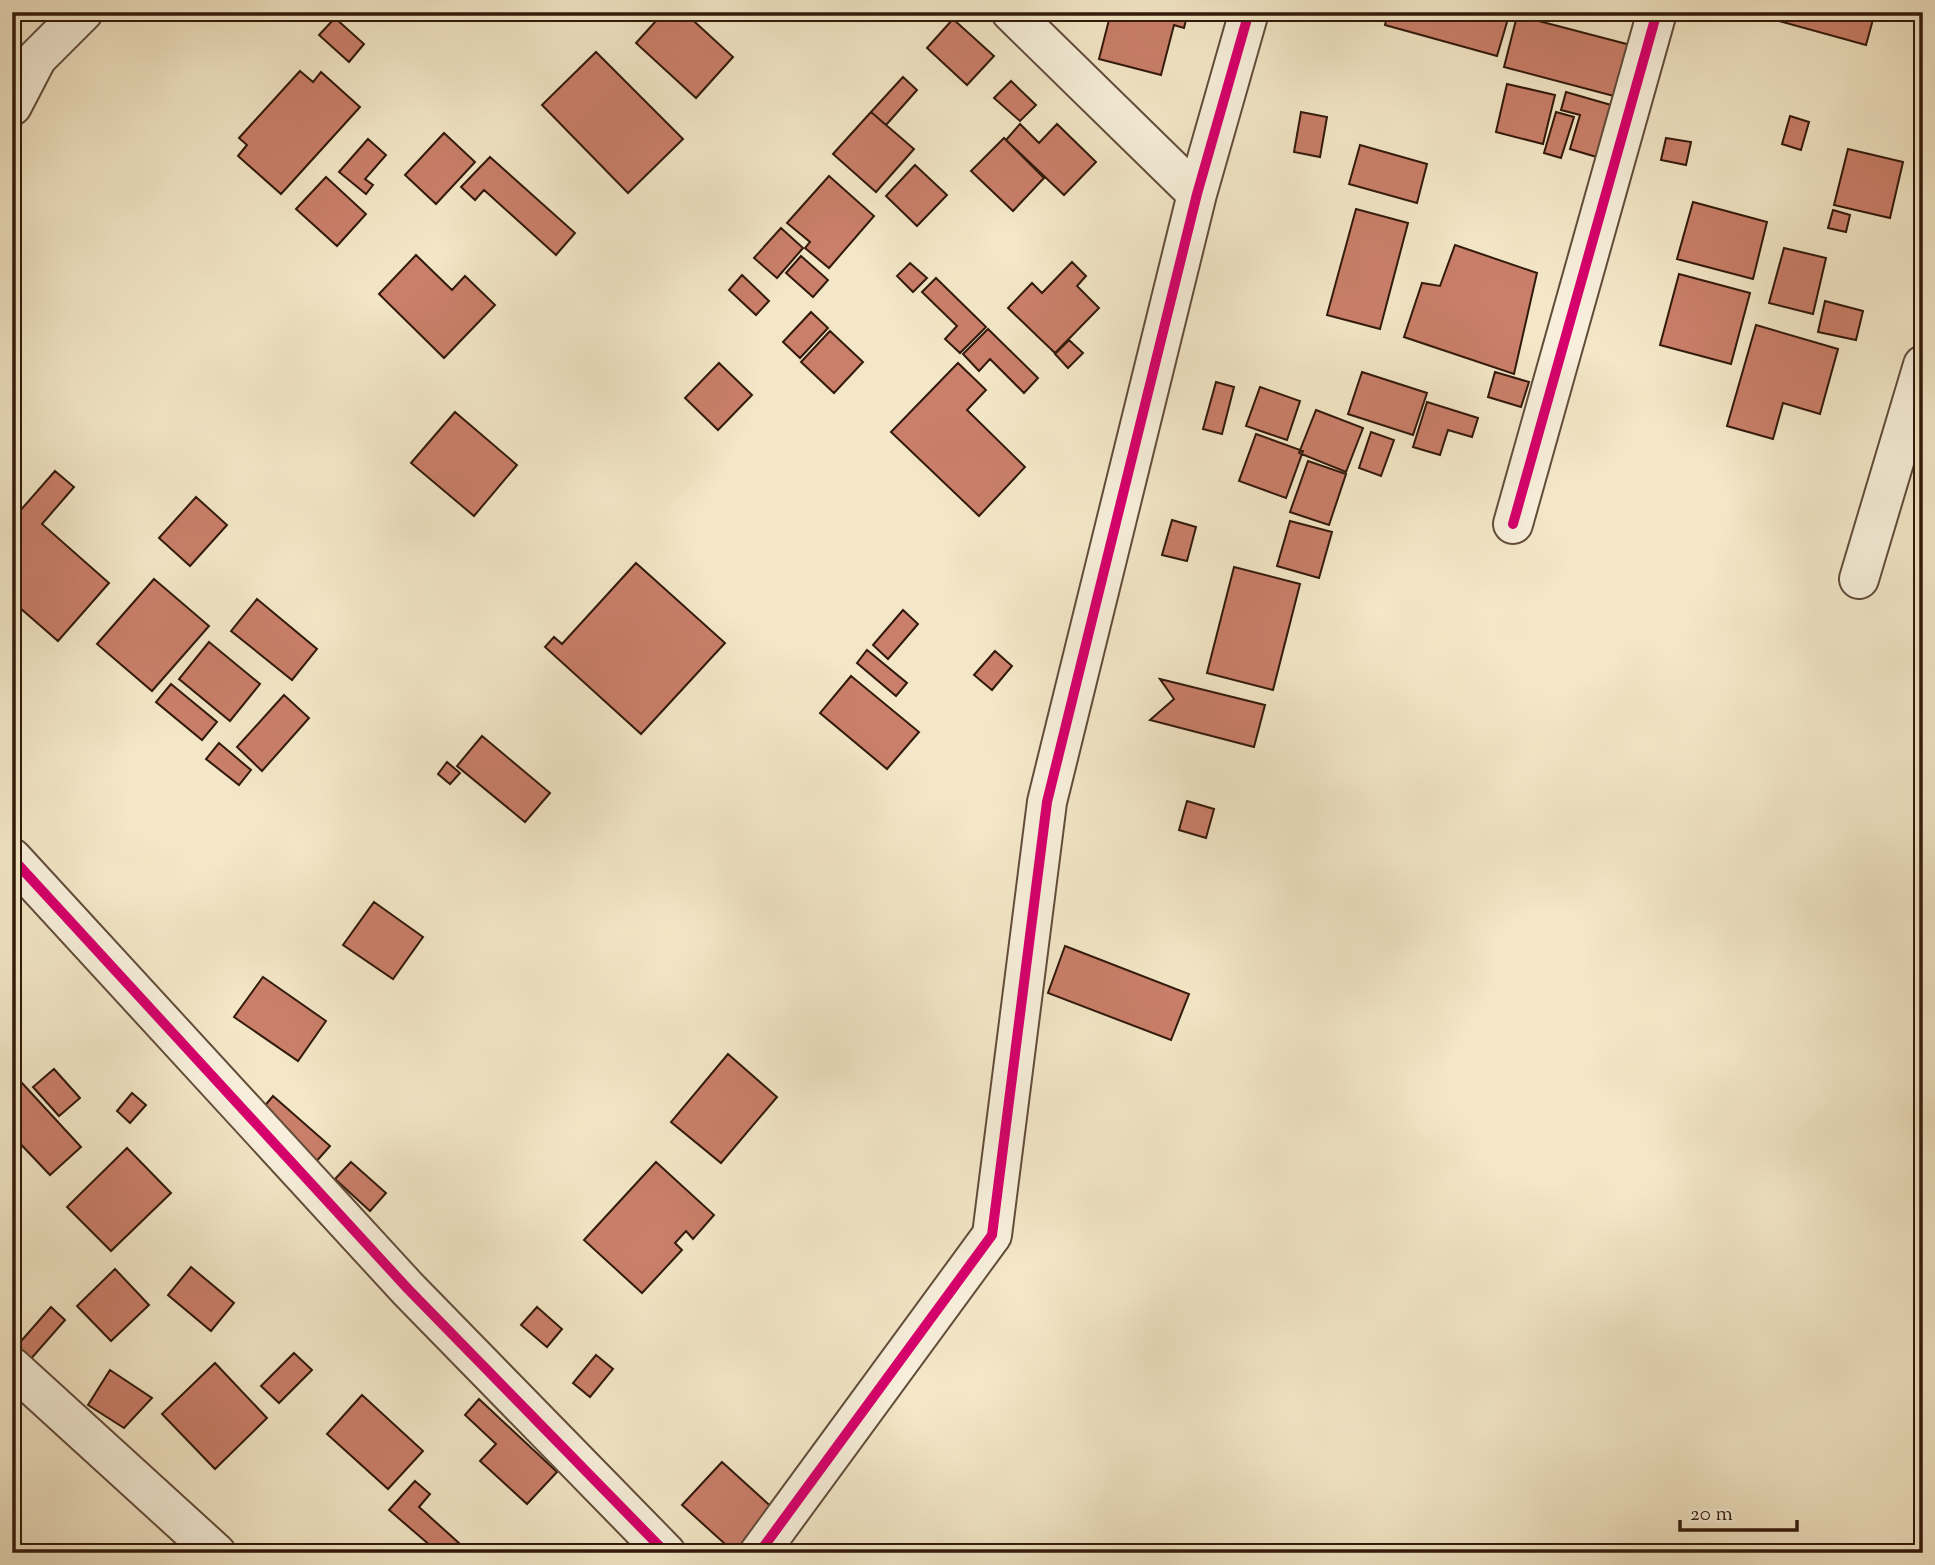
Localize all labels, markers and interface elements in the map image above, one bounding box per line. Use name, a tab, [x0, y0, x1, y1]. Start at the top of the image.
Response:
scale bar	[1680, 1488, 1797, 1532]
text: 20 m	[1690, 1500, 1733, 1530]

